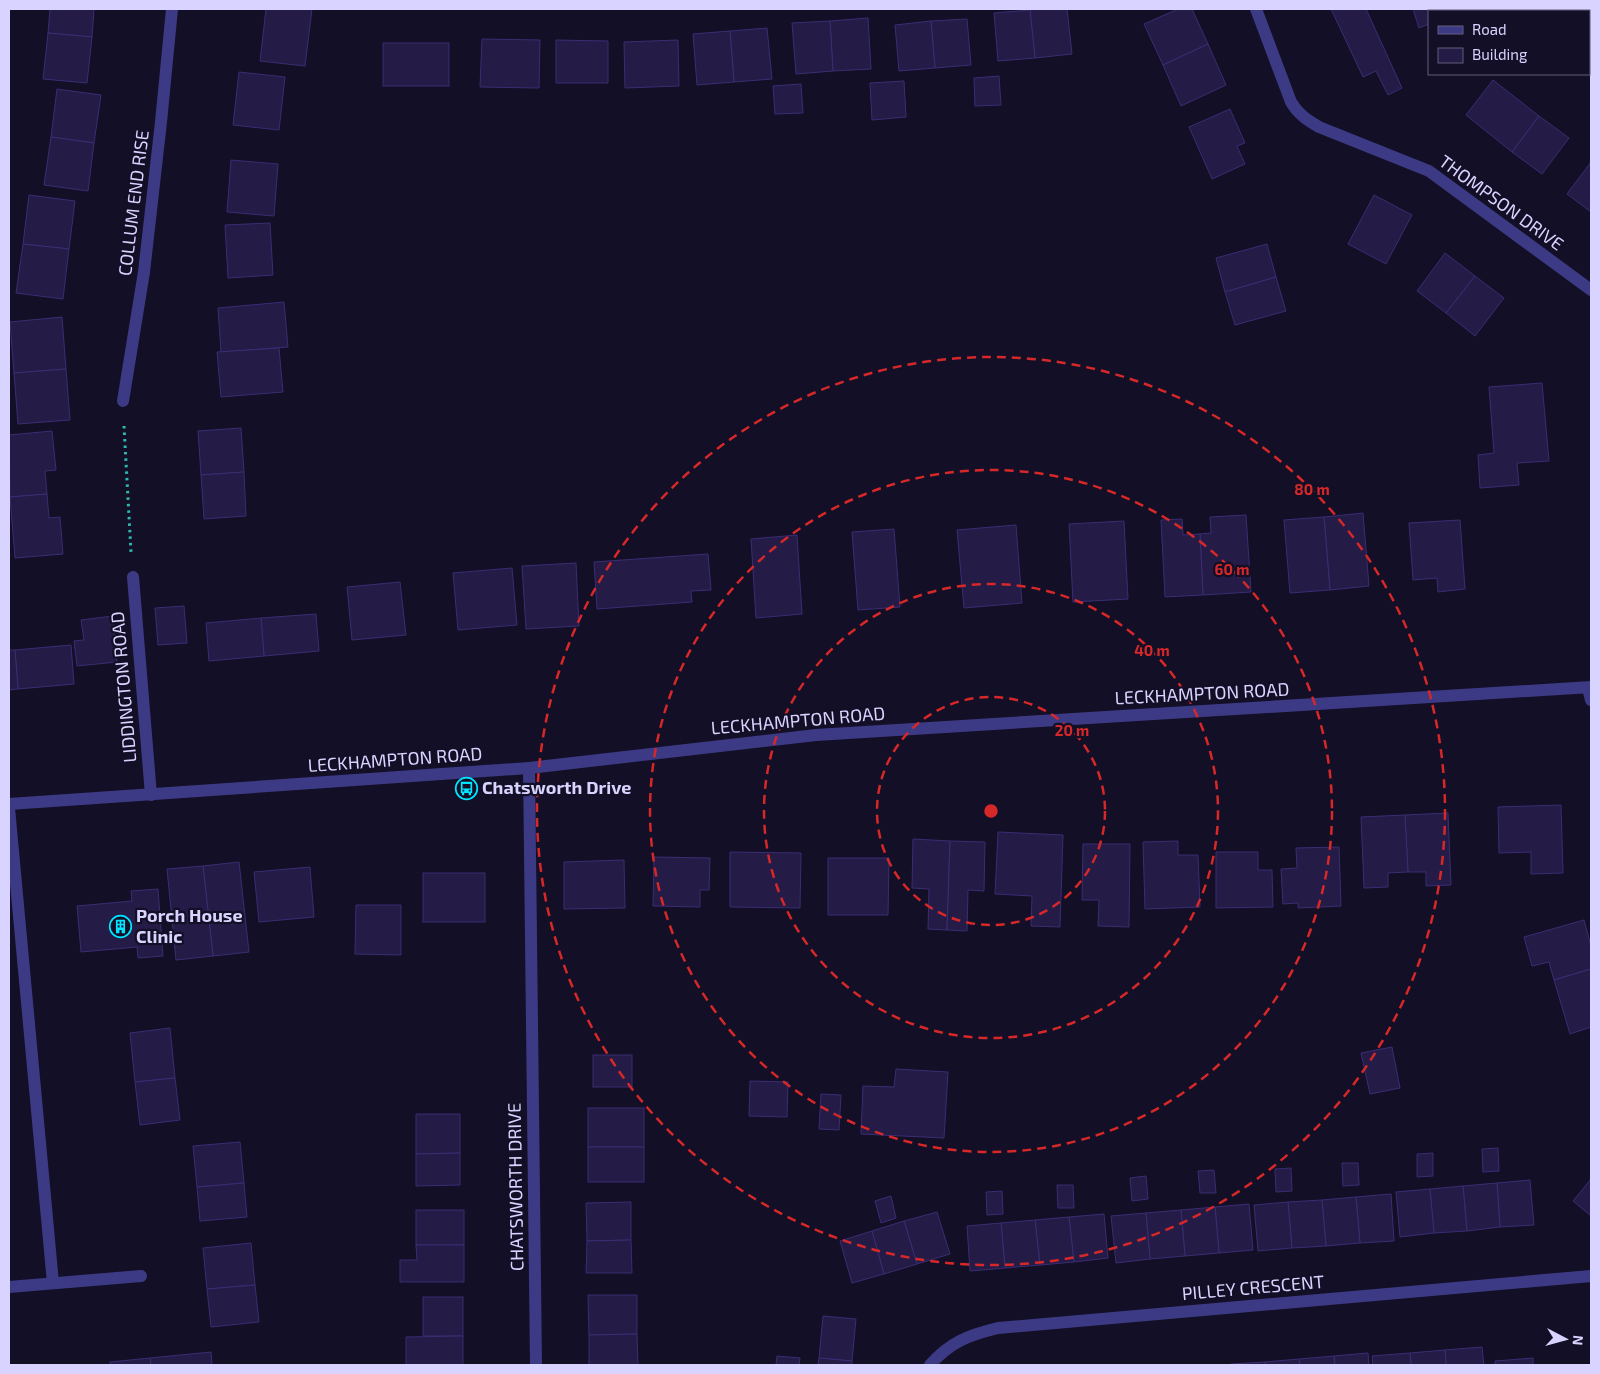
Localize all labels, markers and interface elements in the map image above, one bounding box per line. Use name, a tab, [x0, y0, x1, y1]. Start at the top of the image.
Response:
legend	[1428, 10, 1590, 75]
text: Road	[1472, 20, 1507, 38]
text: Building	[1472, 45, 1528, 63]
street label: COLLUM END RISE	[113, 129, 153, 277]
street label: THOMPSON DRIVE	[1435, 150, 1568, 255]
text: 80 m	[1294, 480, 1330, 498]
text: 60 m	[1215, 560, 1249, 578]
street label: LIDDINGTON ROAD	[105, 611, 141, 764]
text: 40 m	[1134, 641, 1170, 659]
street label: LECKHAMPTON ROAD	[1114, 677, 1290, 709]
street label: LECKHAMPTON ROAD	[710, 701, 886, 739]
text: 20 m	[1055, 721, 1089, 739]
street label: LECKHAMPTON ROAD	[307, 742, 483, 776]
bus stop icon: Chatsworth Drive	[454, 776, 478, 800]
place label: Chatsworth Drive	[482, 776, 631, 798]
centre of rings	[982, 802, 1000, 820]
place label: Porch House Clinic	[136, 904, 243, 947]
building icon: Porch House Clinic	[108, 914, 132, 938]
street label: CHATSWORTH DRIVE	[503, 1103, 527, 1271]
street label: PILLEY CRESCENT	[1181, 1270, 1326, 1304]
north arrow	[1540, 1314, 1590, 1364]
text: N	[1569, 1334, 1587, 1346]

